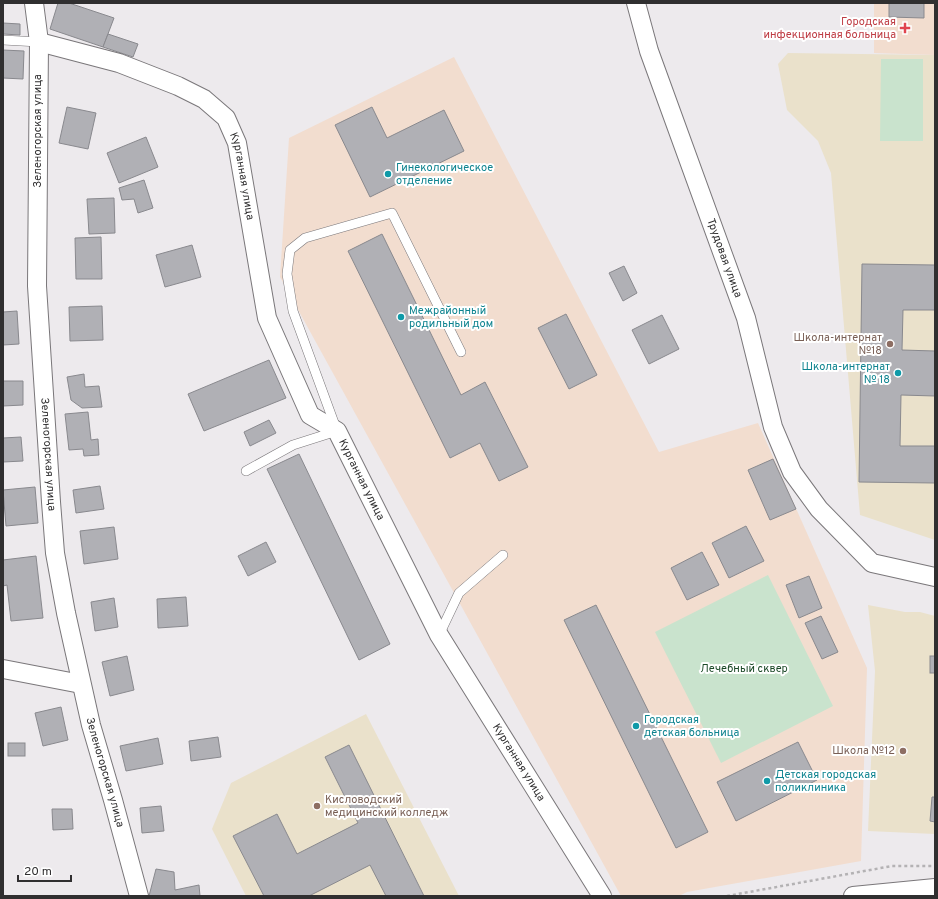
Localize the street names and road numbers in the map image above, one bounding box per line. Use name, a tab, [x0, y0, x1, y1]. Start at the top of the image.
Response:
street label: Зеленогорская улица	[31, 74, 45, 188]
street label: Курганная улица	[226, 130, 257, 221]
street label: Трудовая улица	[703, 216, 745, 300]
street label: Зеленогорская улица	[37, 397, 59, 512]
street label: Курганная улица	[335, 437, 388, 523]
street label: Зеленогорская улица	[83, 716, 127, 829]
street label: Курганная улица	[489, 721, 548, 804]

